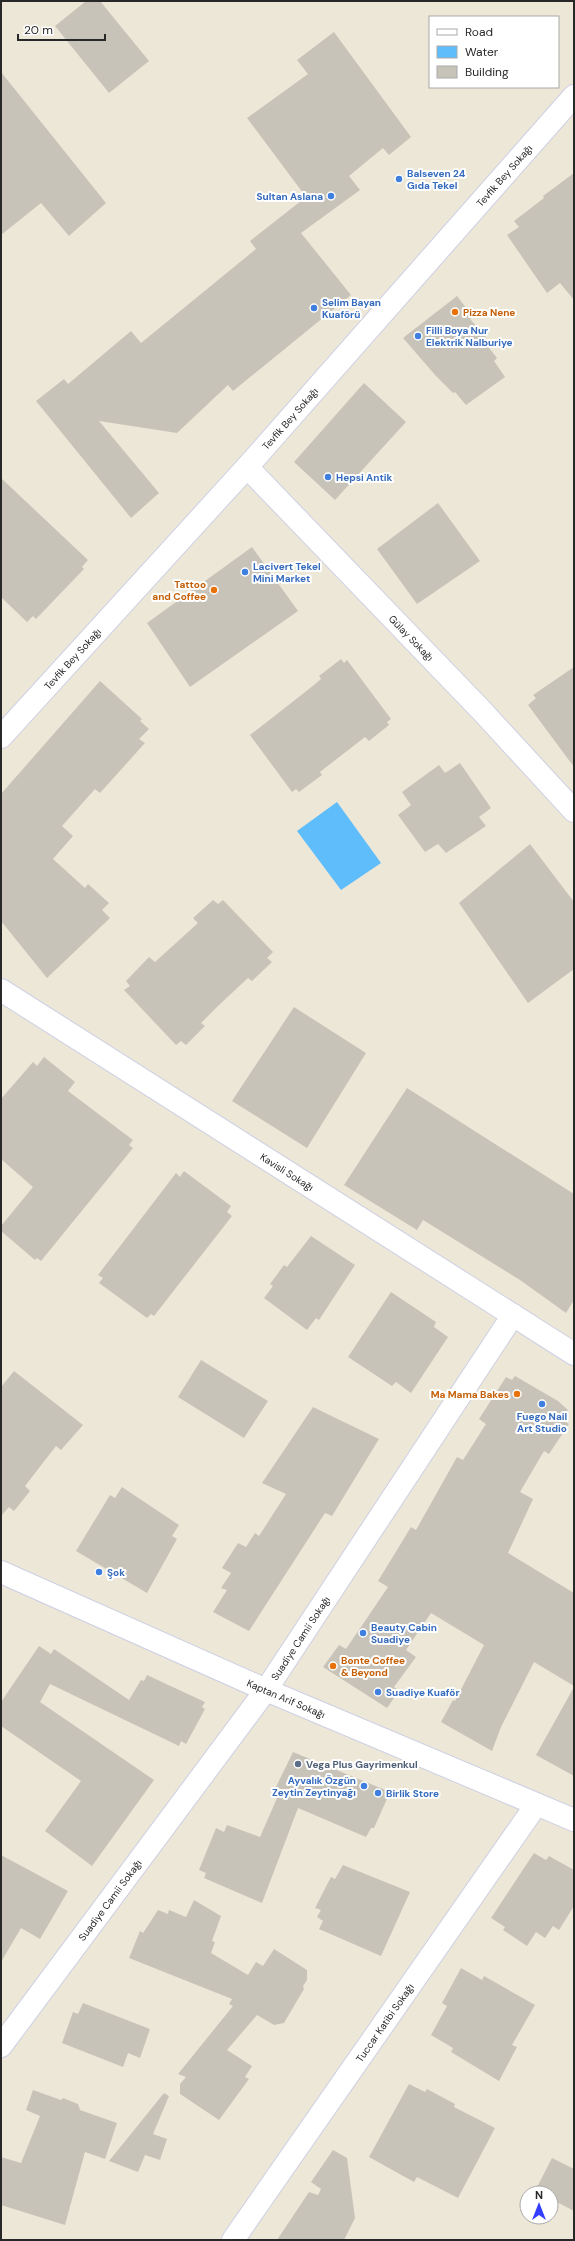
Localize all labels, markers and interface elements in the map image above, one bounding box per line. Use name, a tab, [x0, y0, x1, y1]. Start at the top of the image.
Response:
scale bar	[18, 16, 105, 42]
legend	[429, 16, 559, 88]
text: 20 m	[24, 22, 53, 38]
text: Road	[465, 24, 493, 40]
text: Water	[465, 44, 499, 60]
text: Building	[465, 64, 509, 80]
street label: Tevfik Bey Sokağı	[473, 142, 535, 209]
place label: Balseven 24 Gıda Tekel	[407, 167, 466, 192]
marker: Balseven 24 Gıda Tekel	[394, 174, 404, 184]
place label: Sultan Aslana	[256, 190, 323, 203]
marker: Sultan Aslana	[326, 191, 336, 201]
place label: Selim Bayan Kuaförü	[322, 296, 381, 321]
marker: Selim Bayan Kuaförü	[309, 303, 319, 313]
place label: Pizza Nene	[463, 306, 515, 319]
marker: Pizza Nene	[450, 307, 460, 317]
place label: Filli Boya Nur Elektrik Nalburiye	[426, 324, 513, 349]
marker: Filli Boya Nur Elektrik Nalburiye	[413, 331, 423, 341]
street label: Tevfik Bey Sokağı	[259, 385, 321, 452]
place label: Hepsi Antik	[336, 471, 392, 484]
marker: Hepsi Antik	[323, 472, 333, 482]
place label: Lacivert Tekel Mini Market	[253, 560, 321, 585]
marker: Lacivert Tekel Mini Market	[240, 567, 250, 577]
place label: Tattoo and Coffee	[152, 578, 206, 603]
marker: Tattoo and Coffee	[209, 585, 219, 595]
street label: Gülay Sokağı	[386, 612, 437, 664]
street label: Tevfik Bey Sokağı	[41, 625, 104, 692]
street label: Kavisli Sokağı	[258, 1150, 316, 1194]
place label: Ma Mama Bakes	[431, 1388, 509, 1401]
marker: Ma Mama Bakes	[512, 1389, 522, 1399]
marker: Fuego Nail Art Studio	[537, 1399, 547, 1409]
place label: Fuego Nail Art Studio	[517, 1410, 568, 1435]
place label: Şok	[107, 1566, 125, 1579]
marker: Şok	[94, 1567, 104, 1577]
street label: Suadiye Camii Sokağı	[268, 1593, 333, 1683]
place label: Beauty Cabin Suadiye	[371, 1621, 437, 1646]
marker: Beauty Cabin Suadiye	[358, 1628, 368, 1638]
place label: Bonte Coffee & Beyond	[341, 1654, 405, 1679]
marker: Bonte Coffee & Beyond	[328, 1661, 338, 1671]
street label: Kaptan Arif Sokağı	[245, 1676, 327, 1721]
place label: Suadiye Kuaför	[386, 1686, 460, 1699]
marker: Suadiye Kuaför	[373, 1687, 383, 1697]
place label: Vega Plus Gayrimenkul	[306, 1758, 418, 1771]
marker: Vega Plus Gayrimenkul	[293, 1759, 303, 1769]
place label: Ayvalık Özgün Zeytin Zeytinyağı	[272, 1774, 356, 1799]
marker: Ayvalık Özgün Zeytin Zeytinyağı	[359, 1781, 369, 1791]
place label: Birlik Store	[386, 1787, 439, 1800]
marker: Birlik Store	[373, 1788, 383, 1798]
street label: Suadiye Camii Sokağı	[75, 1857, 144, 1943]
street label: Tuccar Katibi Sokağı	[353, 1981, 416, 2064]
north arrow	[519, 2185, 559, 2225]
text: N	[535, 2188, 543, 2202]

